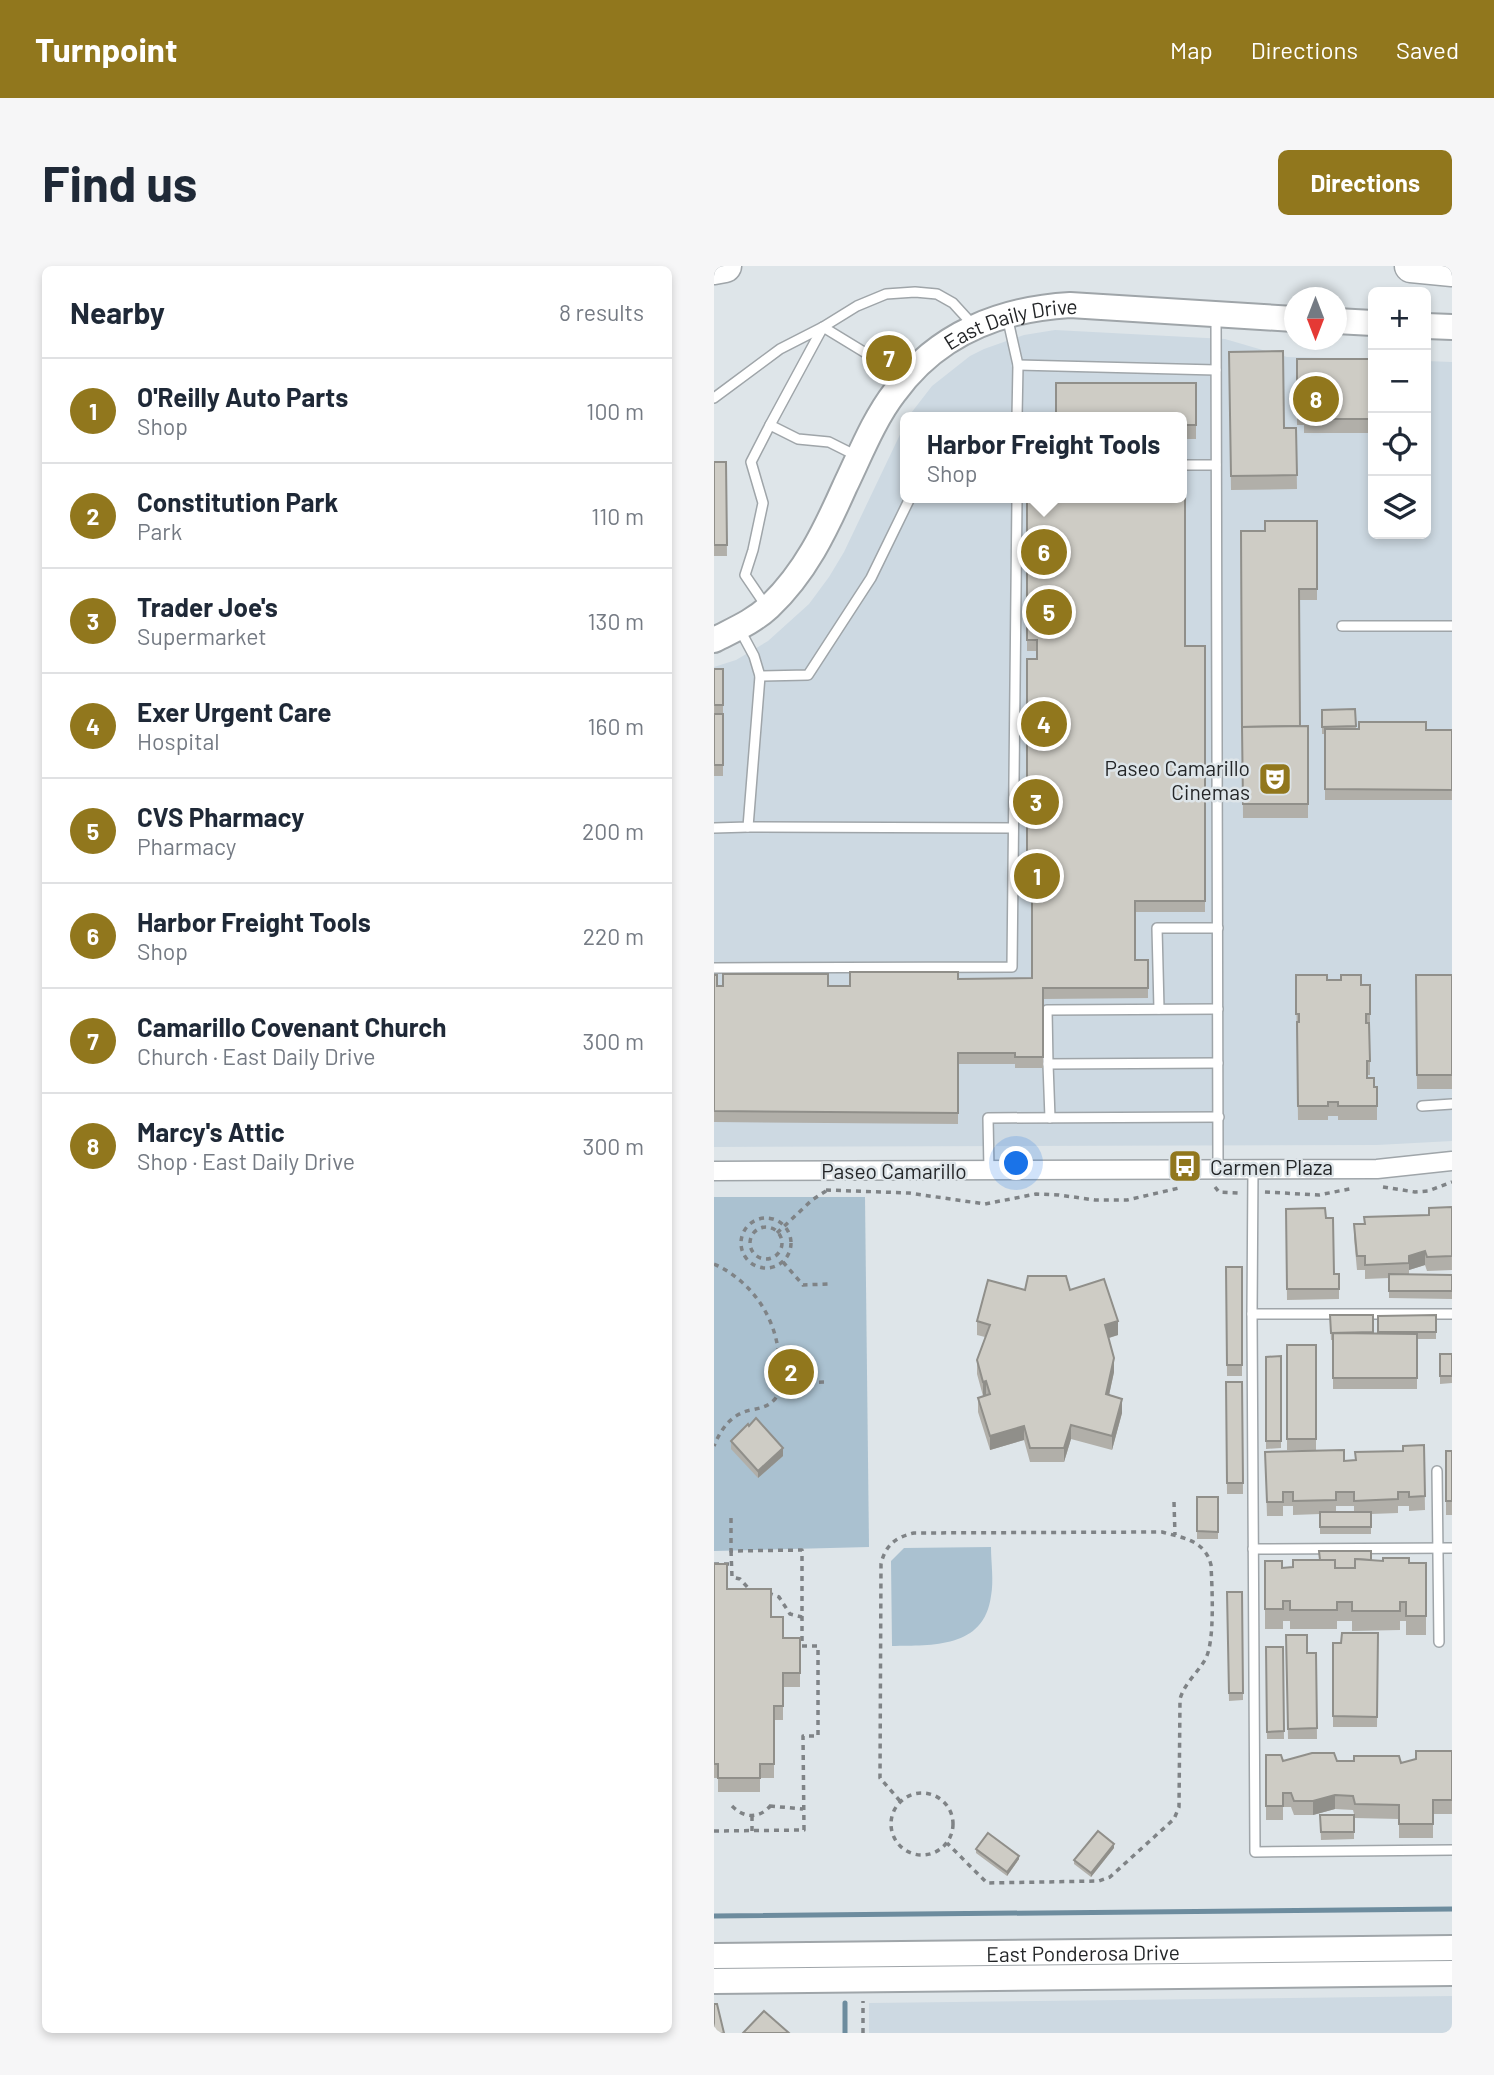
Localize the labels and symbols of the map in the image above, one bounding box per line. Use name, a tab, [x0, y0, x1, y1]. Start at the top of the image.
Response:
north arrow	[1284, 287, 1347, 350]
street label: East Daily Drive	[939, 292, 1079, 354]
pin: 7	[866, 332, 912, 384]
pin: 8	[1293, 373, 1339, 425]
pin: 6	[1021, 526, 1067, 578]
pin: 5	[1026, 586, 1072, 638]
pin: 4	[1021, 698, 1067, 750]
place label: Paseo Camarillo Cinemas	[1104, 755, 1250, 804]
theatre icon: Paseo Camarillo Cinemas	[1256, 760, 1294, 798]
pin: 3	[1013, 776, 1059, 828]
pin: 1	[1014, 850, 1060, 902]
your location	[999, 1146, 1033, 1180]
bus stop icon: Carmen Plaza	[1166, 1147, 1204, 1185]
place label: Carmen Plaza	[1210, 1154, 1333, 1179]
street label: Paseo Camarillo	[821, 1158, 967, 1183]
pin: 2	[768, 1346, 814, 1398]
street label: East Ponderosa Drive	[986, 1938, 1180, 1966]

